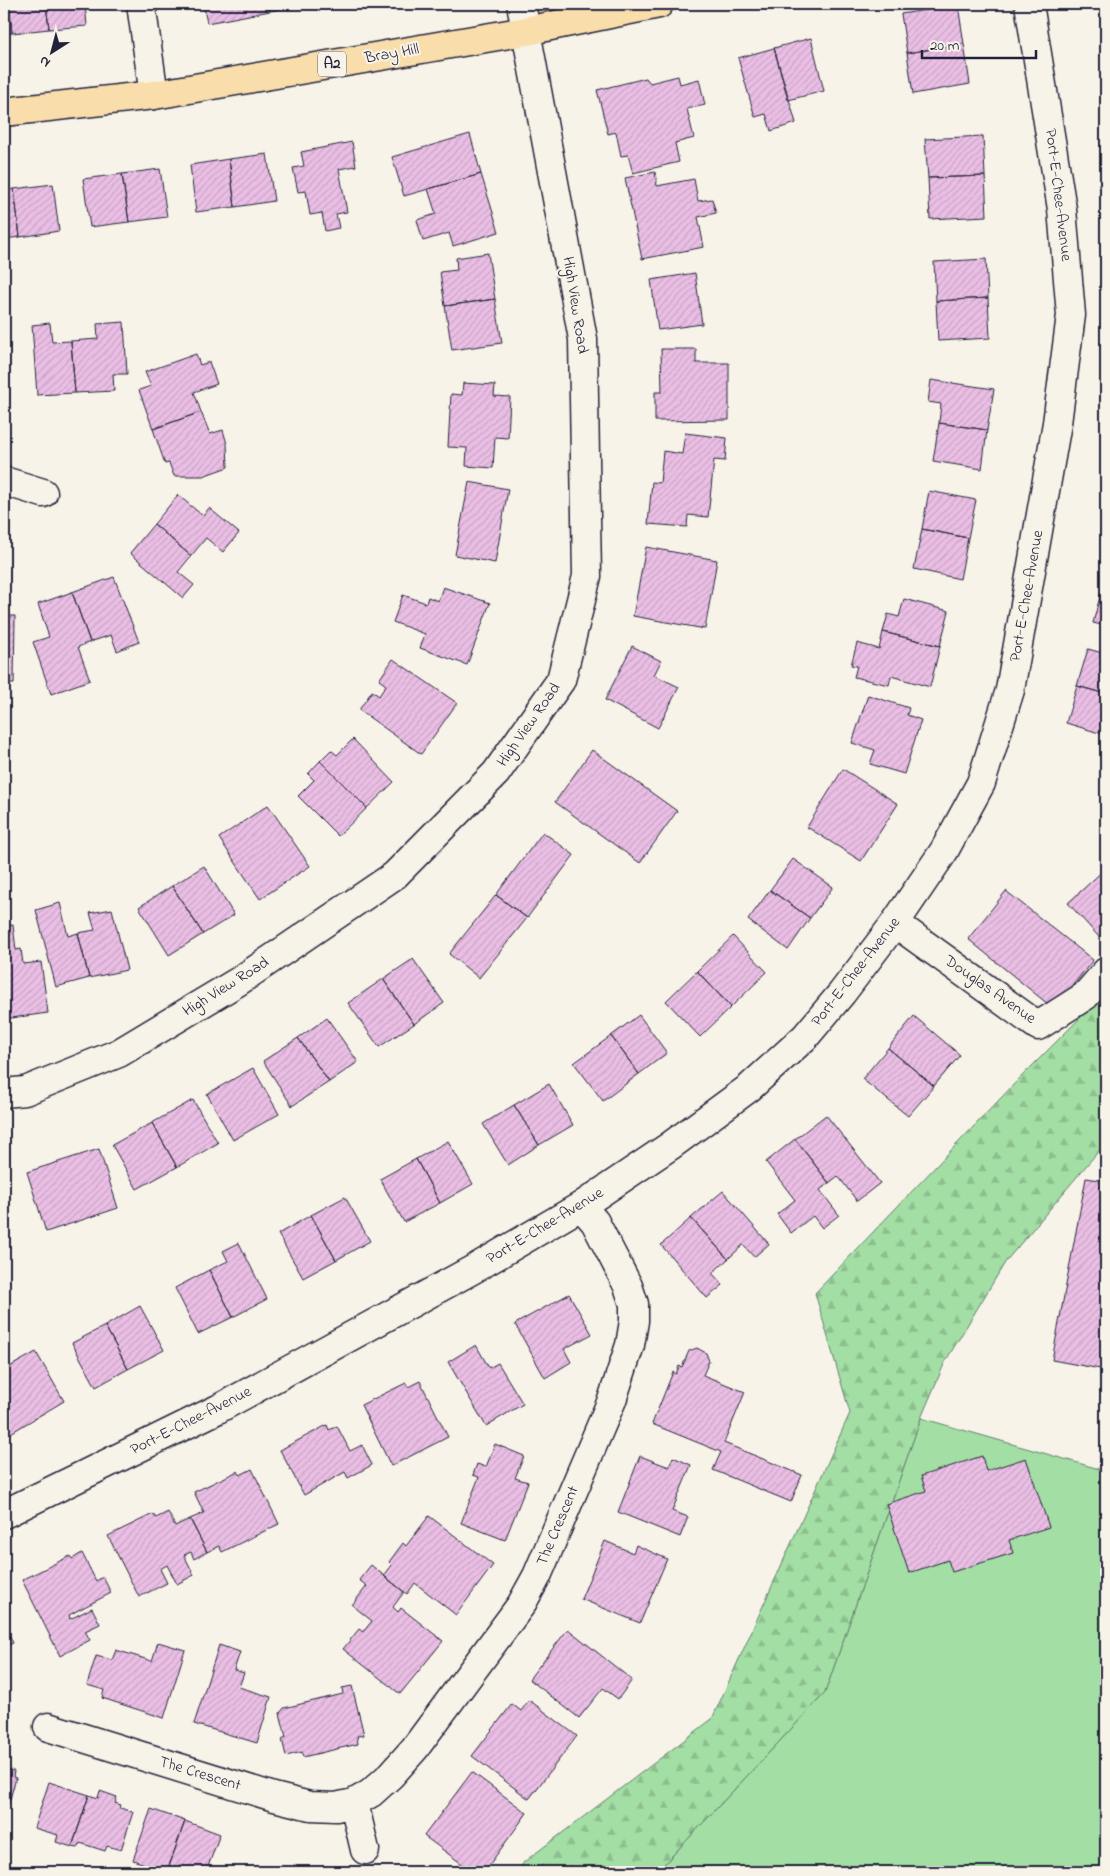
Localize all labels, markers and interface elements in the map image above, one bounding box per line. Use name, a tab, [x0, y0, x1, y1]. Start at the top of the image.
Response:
north arrow	[28, 28, 78, 78]
scale bar	[922, 28, 1036, 60]
text: 20 m	[930, 35, 960, 57]
street label: Bray Hill	[362, 37, 421, 71]
text: N	[35, 50, 55, 73]
road number: A2	[318, 52, 346, 76]
street label: Port-E-Chee-Avenue	[1038, 127, 1078, 263]
street label: High View Road	[555, 255, 595, 355]
street label: Port-E-Chee-Avenue	[1004, 528, 1051, 664]
street label: High View Road	[491, 678, 567, 772]
street label: Port-E-Chee-Avenue	[806, 911, 907, 1032]
street label: Douglas Avenue	[938, 949, 1041, 1031]
street label: High View Road	[178, 951, 274, 1023]
street label: Port-E-Chee-Avenue	[482, 1181, 609, 1271]
street label: Port-E-Chee-Avenue	[126, 1380, 257, 1462]
street label: The Crescent	[530, 1482, 586, 1570]
street label: The Crescent	[156, 1750, 245, 1798]

